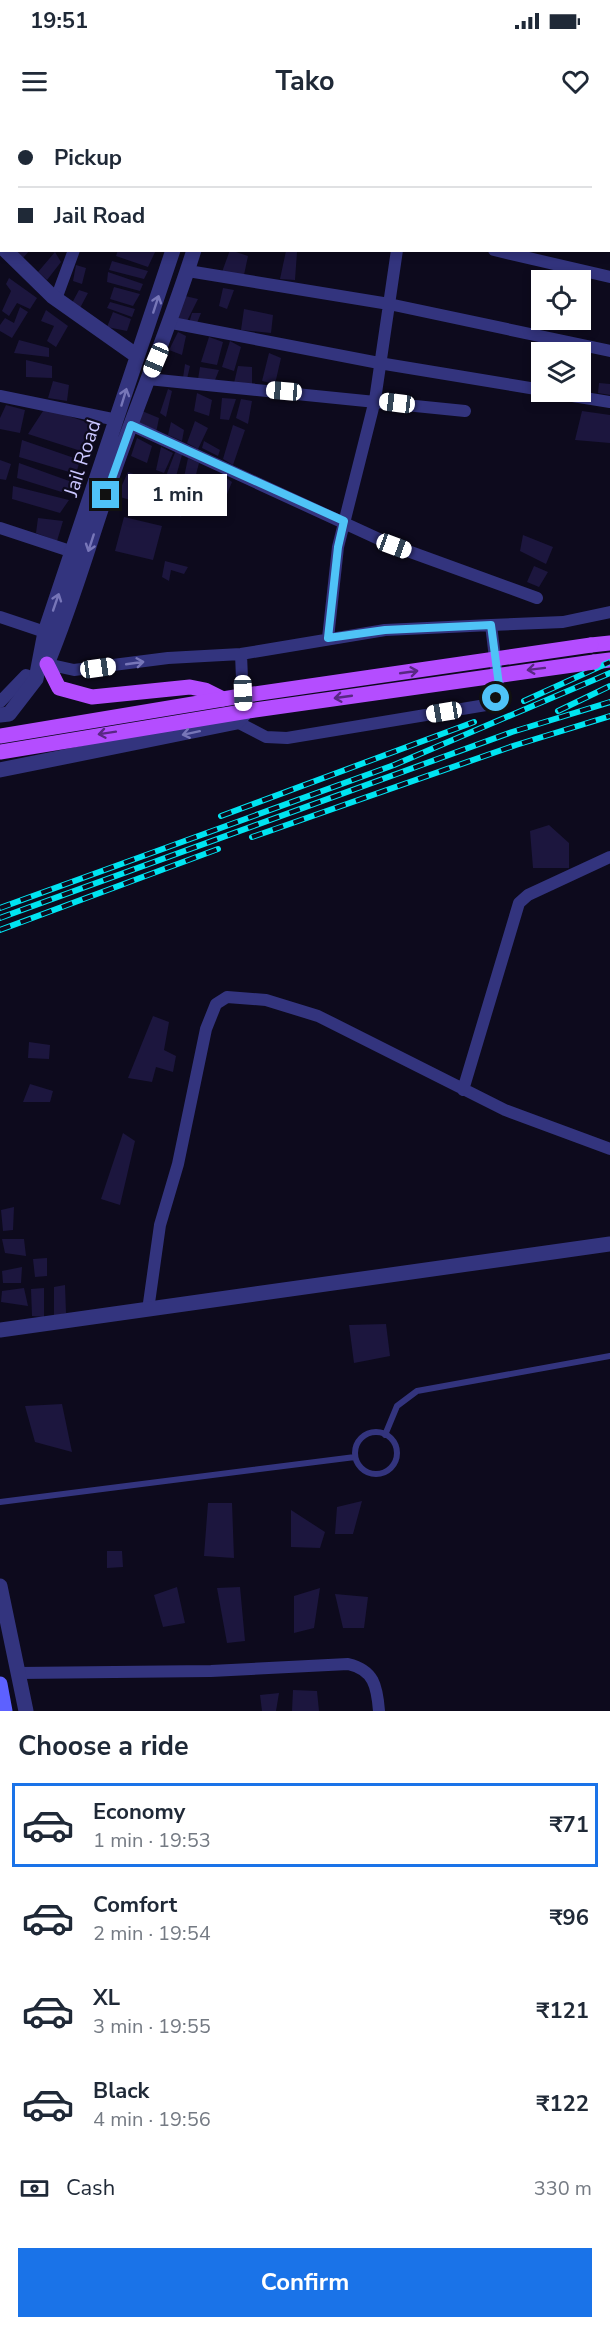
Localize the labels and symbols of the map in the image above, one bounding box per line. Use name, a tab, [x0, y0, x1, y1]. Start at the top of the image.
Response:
one-way arrow	[151, 295, 162, 314]
car	[141, 340, 171, 380]
car	[265, 380, 303, 402]
one-way arrow	[119, 388, 130, 407]
car	[378, 392, 416, 414]
street label: Jail Road	[57, 416, 108, 501]
callout: 1 min	[127, 474, 226, 516]
route end	[92, 481, 119, 508]
car	[374, 531, 414, 561]
one-way arrow	[84, 533, 95, 552]
one-way arrow	[51, 593, 62, 612]
car	[79, 657, 117, 679]
one-way arrow	[124, 657, 144, 668]
one-way arrow	[527, 664, 547, 675]
one-way arrow	[399, 667, 419, 678]
car	[233, 675, 253, 711]
route start	[482, 684, 509, 711]
one-way arrow	[334, 691, 354, 702]
car	[425, 700, 463, 724]
one-way arrow	[181, 727, 200, 739]
one-way arrow	[98, 728, 117, 739]

